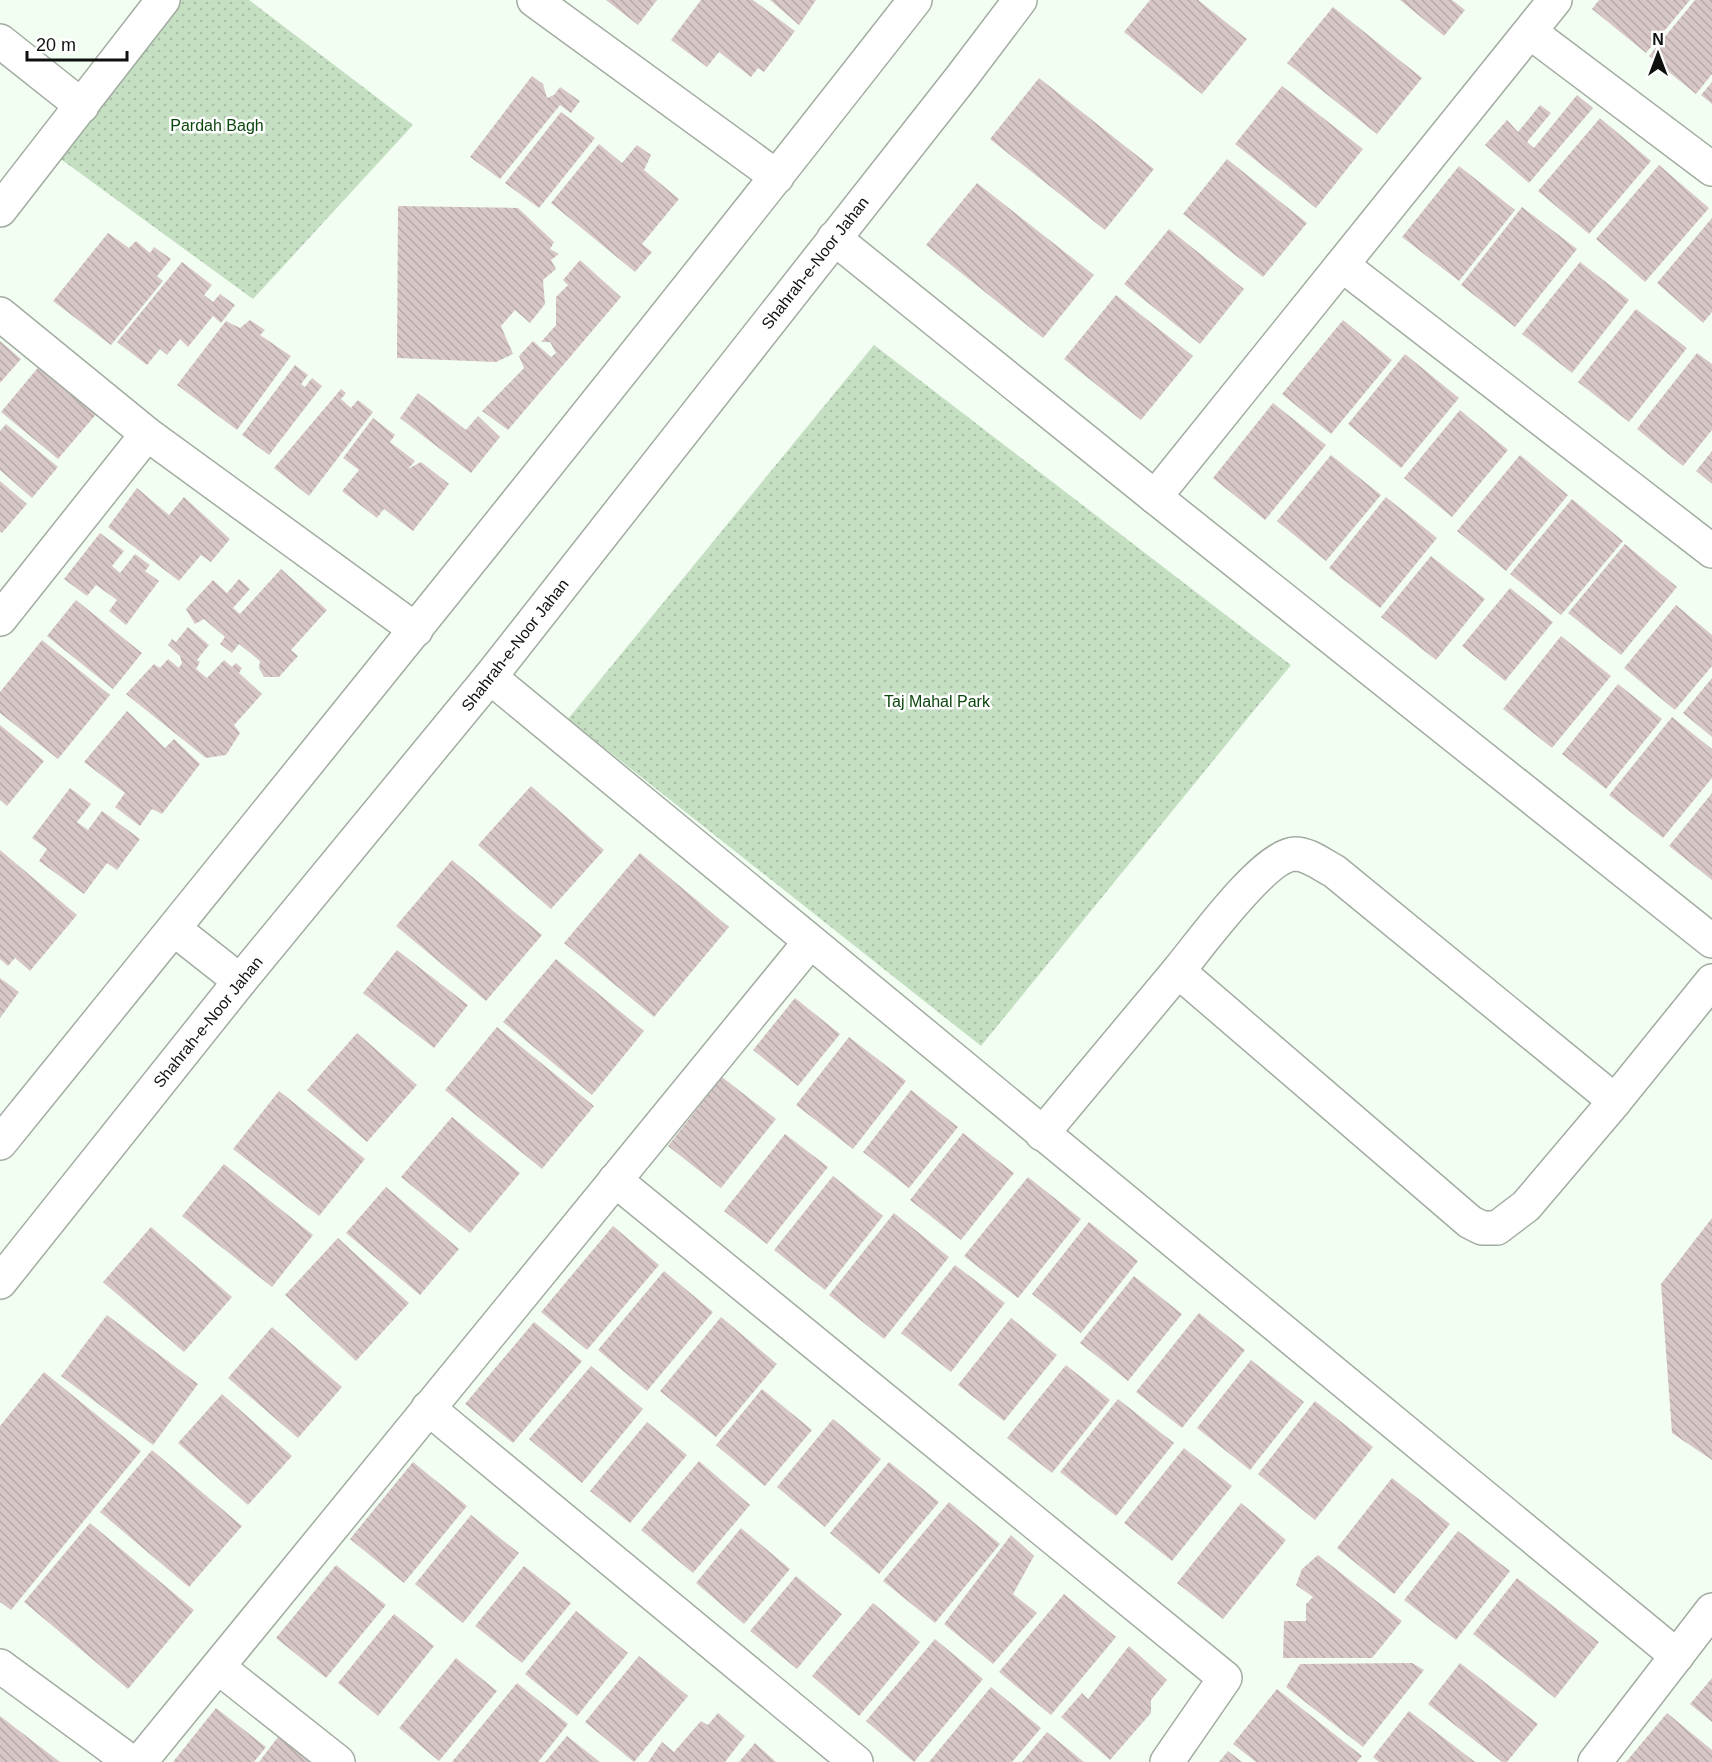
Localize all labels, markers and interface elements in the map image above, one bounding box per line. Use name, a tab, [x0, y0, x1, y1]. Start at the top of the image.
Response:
scale bar	[27, 24, 128, 62]
north arrow	[1628, 24, 1688, 84]
text: N	[1652, 31, 1664, 48]
text: 20 m	[36, 35, 76, 55]
park label: Pardah Bagh	[170, 117, 264, 134]
street label: Shahrah-e-Noor Jahan	[758, 194, 872, 332]
street label: Shahrah-e-Noor Jahan	[458, 576, 572, 714]
park label: Taj Mahal Park	[884, 693, 991, 710]
street label: Shahrah-e-Noor Jahan	[150, 953, 266, 1091]

